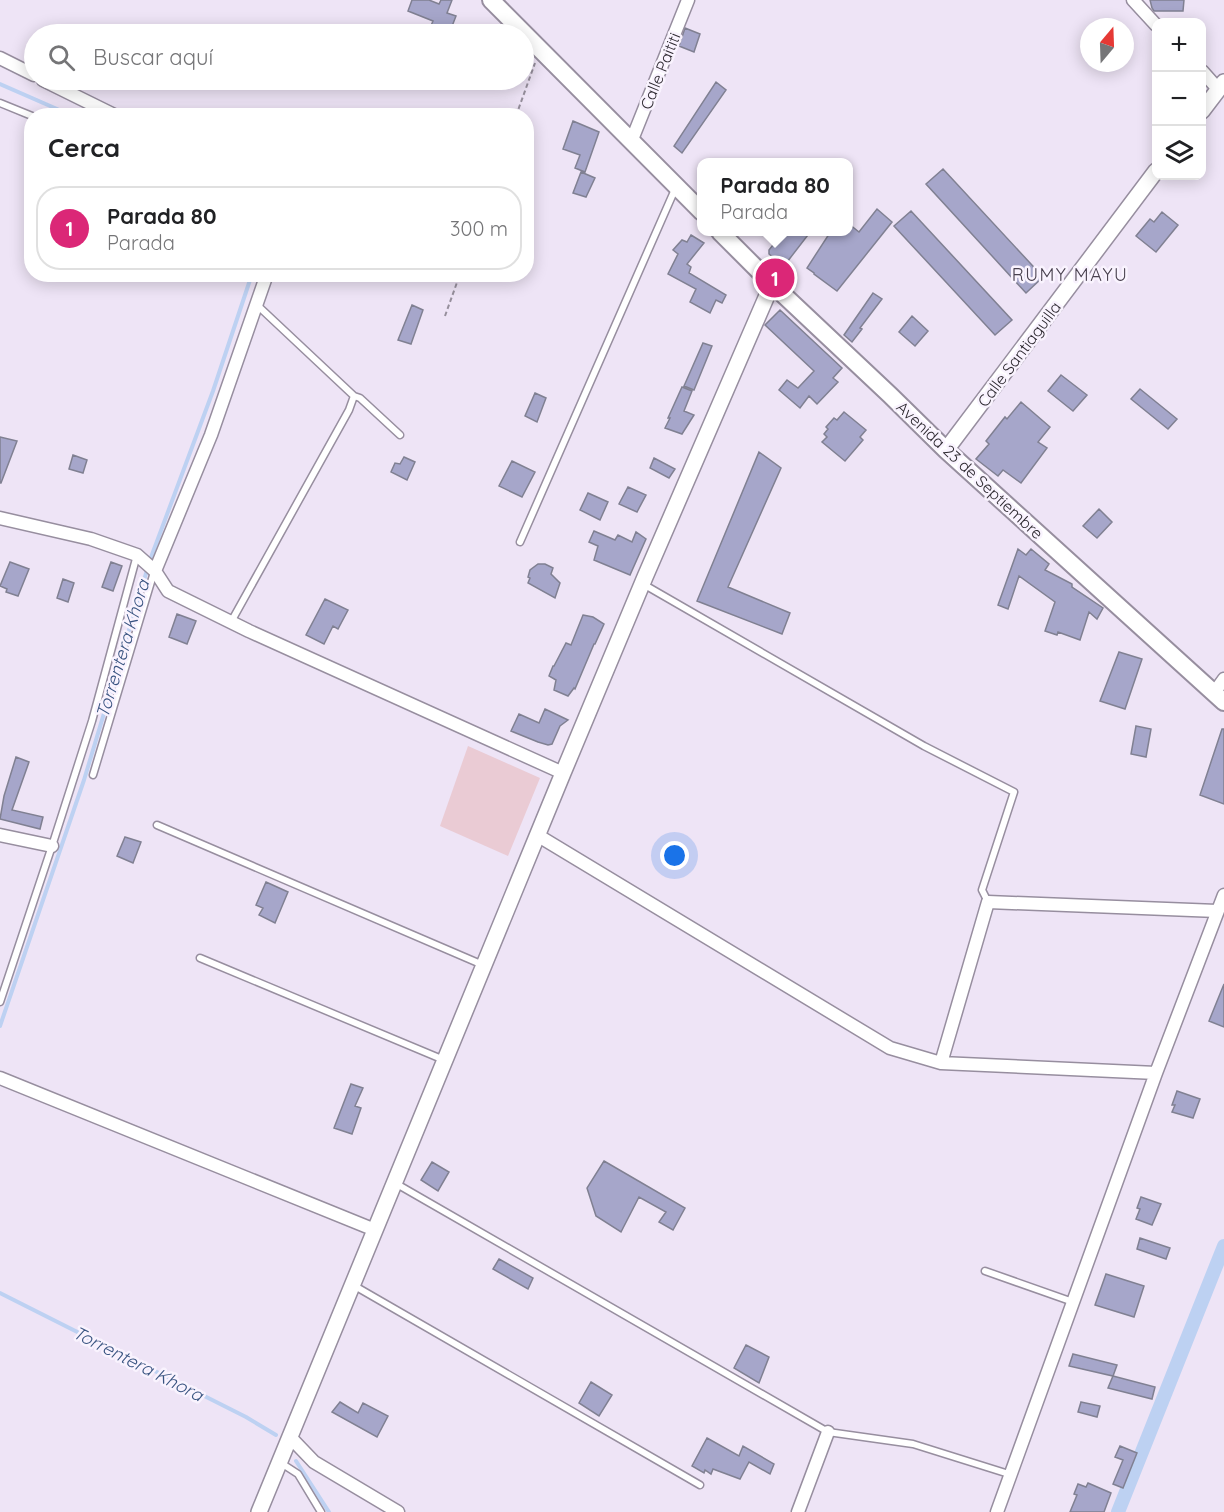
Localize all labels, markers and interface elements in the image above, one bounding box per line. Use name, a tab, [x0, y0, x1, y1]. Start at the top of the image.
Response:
north arrow	[1080, 18, 1134, 72]
map controls	[1152, 18, 1206, 180]
button: +	[1152, 18, 1206, 72]
search box	[24, 24, 534, 90]
street label: Calle Paititi	[636, 30, 684, 112]
icon: search	[45, 41, 78, 74]
text: Buscar aquí	[93, 43, 213, 71]
button: −	[1152, 72, 1206, 126]
button: layers	[1152, 126, 1206, 180]
text: Cerca	[48, 131, 120, 164]
popup	[697, 158, 853, 236]
text: Parada 80	[720, 171, 830, 199]
text: Parada	[720, 199, 788, 224]
text: Parada 80	[107, 202, 216, 230]
text: 1	[66, 216, 73, 241]
text: 300 m	[450, 216, 508, 241]
text: Parada	[107, 230, 175, 255]
pin: 1	[756, 256, 794, 300]
district label: RUMY MAYU	[1012, 263, 1128, 286]
street label: Calle Santiaguilla	[973, 297, 1065, 411]
street label: Avenida 23 de Septiembre	[893, 397, 1047, 543]
water label: Torrentera Khora	[91, 576, 155, 721]
your location	[660, 841, 689, 870]
water label: Torrentera Khora	[69, 1321, 208, 1407]

